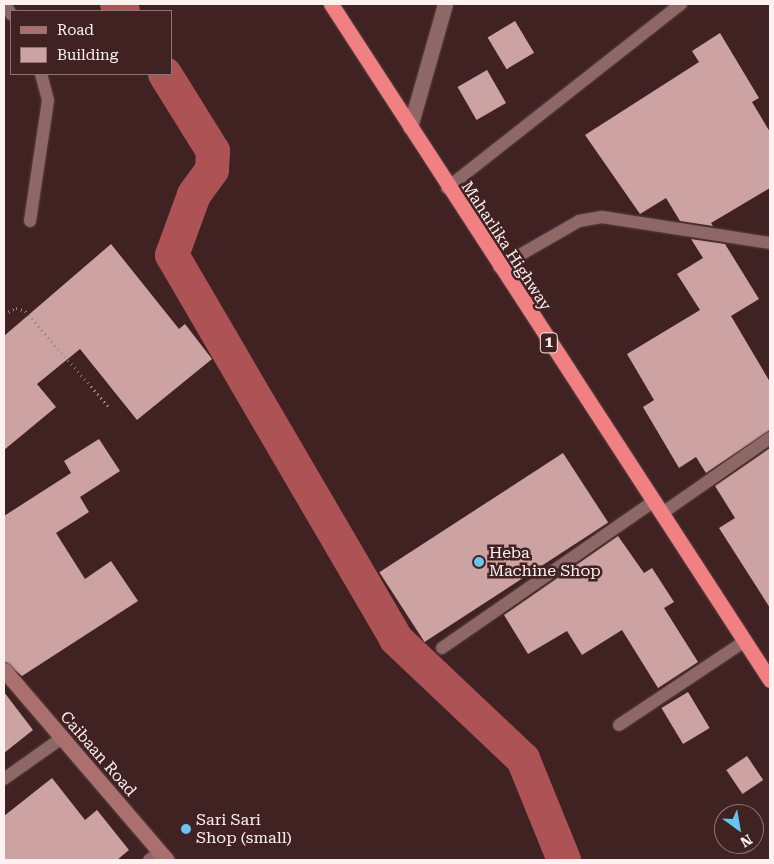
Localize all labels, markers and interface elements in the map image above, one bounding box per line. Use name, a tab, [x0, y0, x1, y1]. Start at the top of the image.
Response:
legend	[10, 10, 172, 75]
text: Road	[57, 21, 94, 39]
text: Building	[57, 46, 118, 64]
street label: Maharlika Highway	[457, 178, 555, 314]
road number: 1	[539, 330, 559, 356]
place label: Heba Machine Shop	[489, 543, 601, 581]
marker: Heba Machine Shop	[473, 556, 485, 568]
street label: Caibaan Road	[56, 708, 140, 800]
north arrow	[714, 804, 764, 854]
place label: Sari Sari Shop (small)	[196, 810, 292, 848]
marker: Sari Sari Shop (small)	[180, 823, 192, 835]
text: N	[738, 831, 755, 851]

